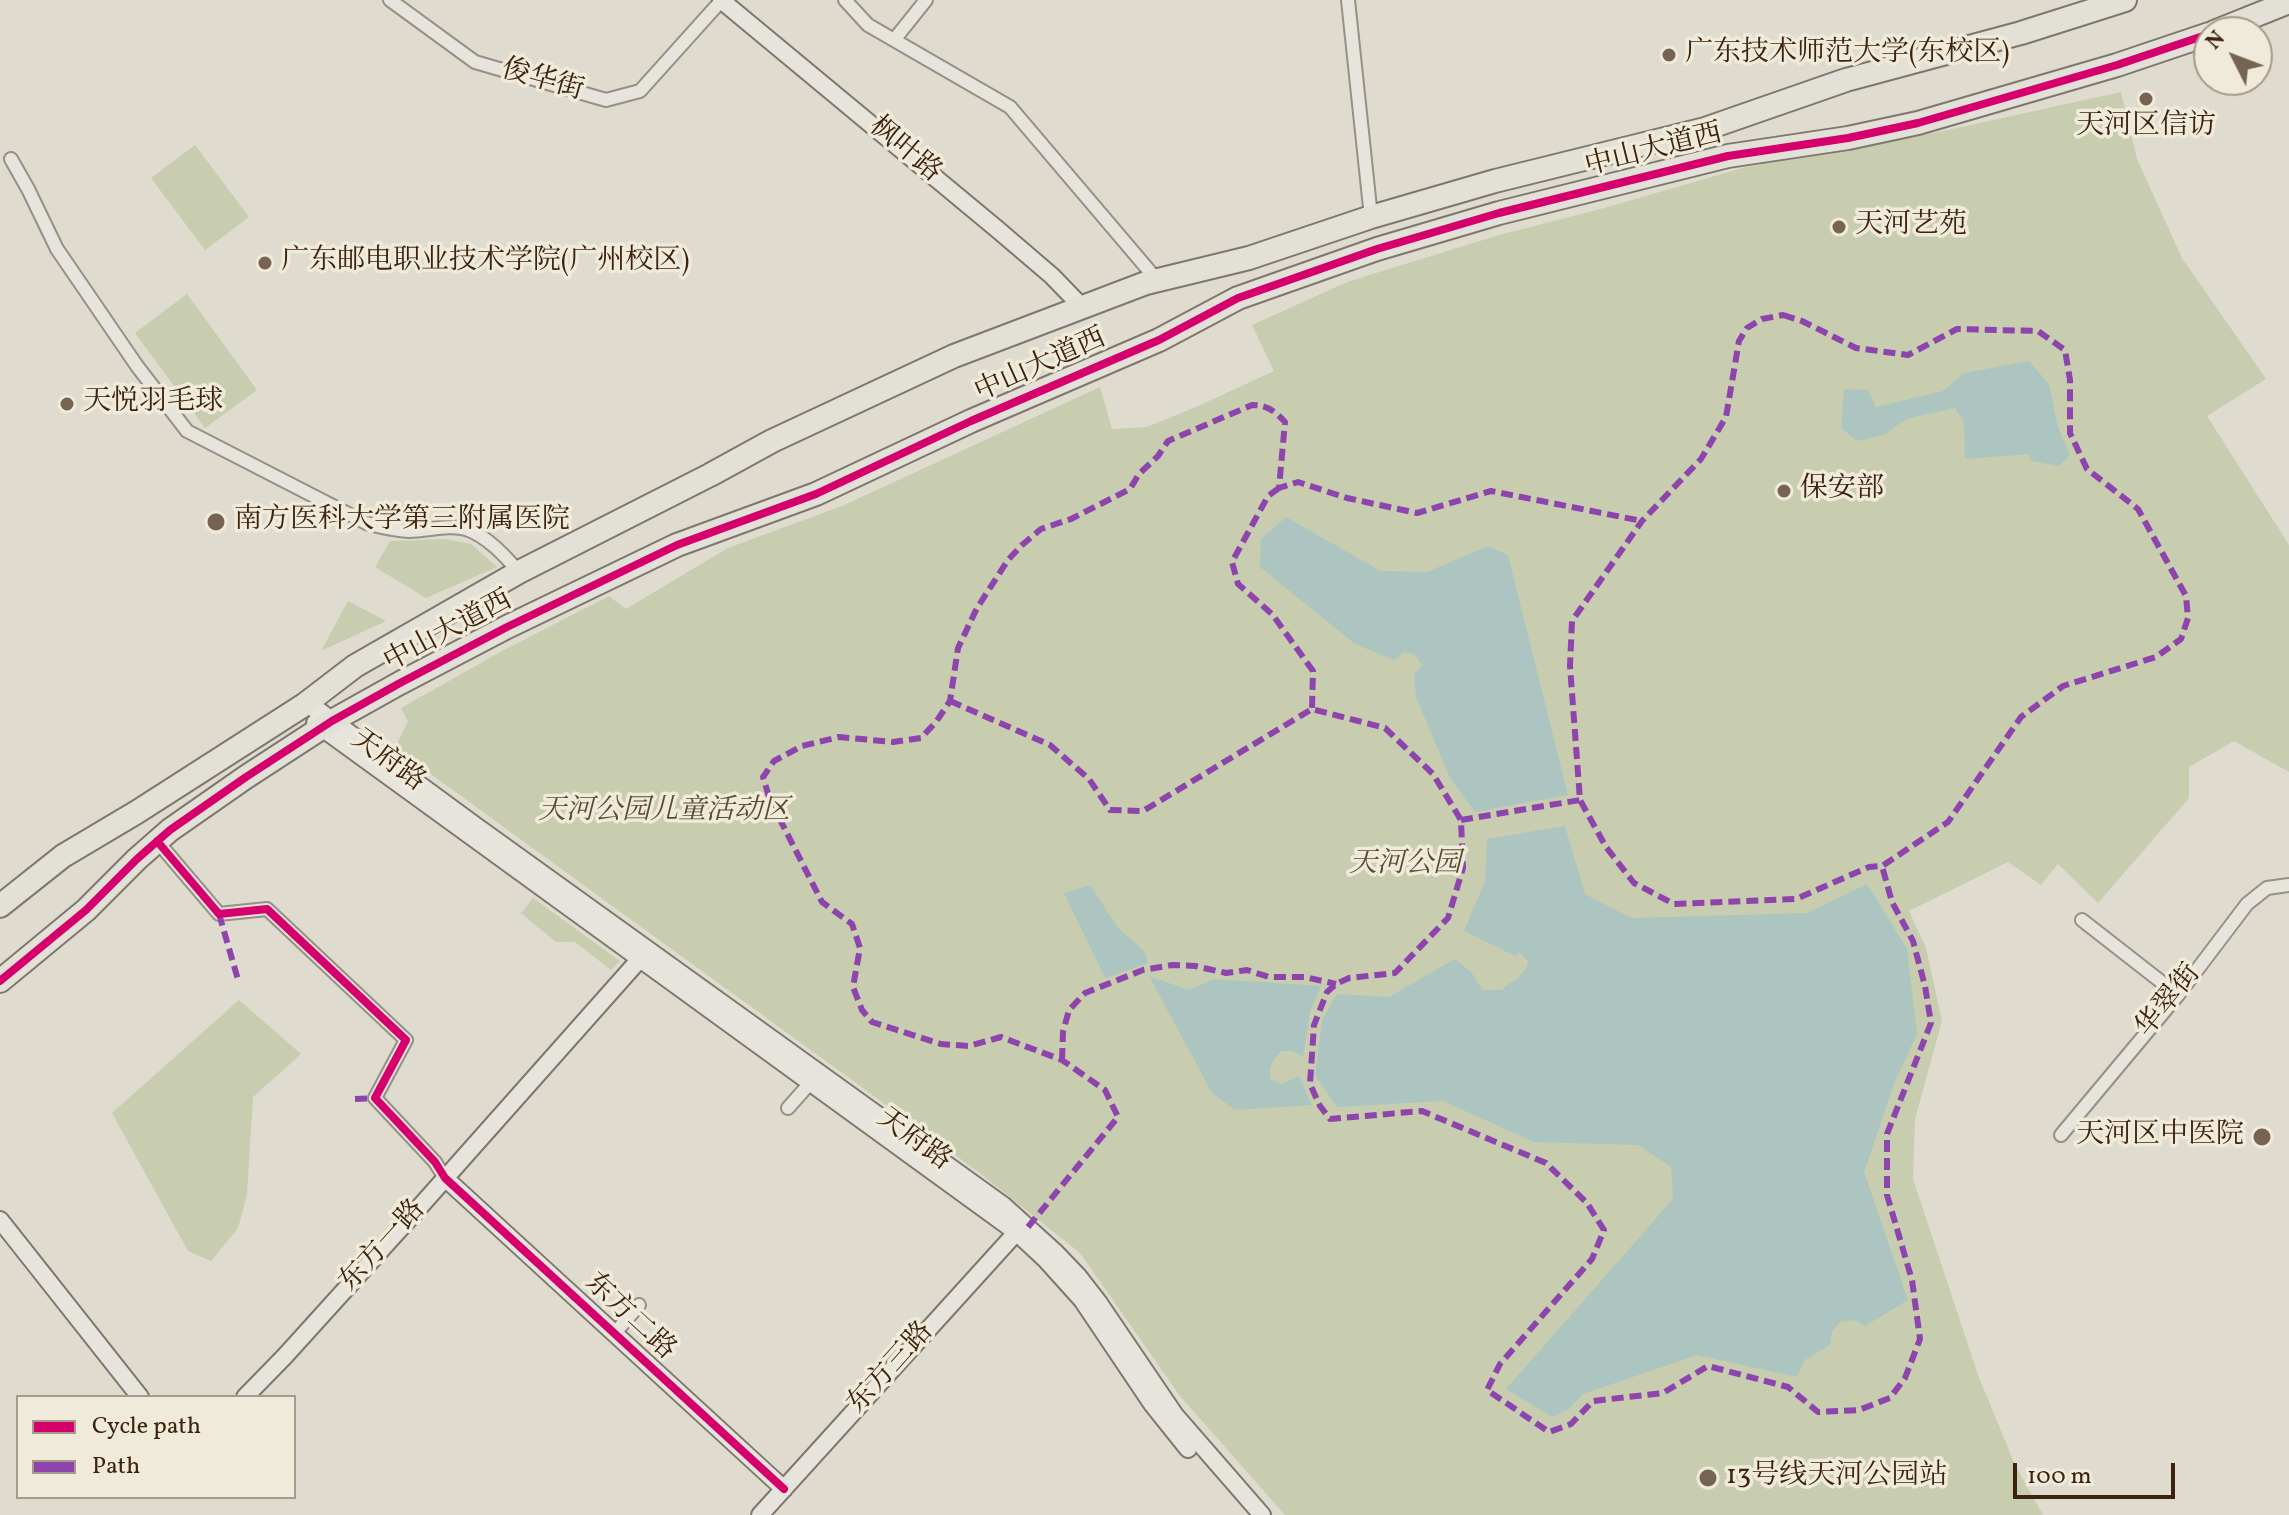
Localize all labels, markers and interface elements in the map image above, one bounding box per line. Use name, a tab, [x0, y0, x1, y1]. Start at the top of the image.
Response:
north arrow	[2193, 16, 2273, 96]
text: N	[2199, 25, 2233, 57]
place label: 广东技术师范大学(东校区)	[1685, 38, 2009, 72]
marker: 广东技术师范大学(东校区)	[1660, 46, 1678, 64]
street label: 俊华街	[497, 54, 587, 110]
marker: 天河区信访	[2137, 90, 2155, 108]
street label: 枫叶路	[861, 111, 947, 191]
place label: 天河区信访	[2076, 111, 2216, 145]
street label: 中山大道西	[1582, 119, 1726, 185]
place label: 天河艺苑	[1855, 210, 1967, 244]
marker: 天河艺苑	[1830, 218, 1848, 236]
place label: 广东邮电职业技术学院(广州校区)	[281, 246, 689, 280]
marker: 广东邮电职业技术学院(广州校区)	[256, 254, 274, 272]
street label: 中山大道西	[970, 323, 1112, 411]
place label: 天悦羽毛球	[83, 387, 223, 421]
marker: 天悦羽毛球	[58, 395, 76, 413]
place label: 保安部	[1800, 474, 1884, 508]
marker: 保安部	[1775, 482, 1793, 500]
place label: 南方医科大学第三附属医院	[234, 505, 570, 539]
marker: 南方医科大学第三附属医院	[205, 511, 227, 533]
street label: 中山大道西	[379, 585, 519, 681]
street label: 天府路	[343, 724, 431, 800]
park label: 天河公园儿童活动区	[538, 796, 790, 830]
park label: 天河公园	[1349, 849, 1461, 883]
street label: 华翠街	[2131, 959, 2209, 1045]
street label: 天府路	[869, 1103, 957, 1179]
place label: 天河区中医院	[2076, 1120, 2244, 1154]
marker: 天河区中医院	[2251, 1126, 2273, 1148]
street label: 东方一路	[334, 1194, 434, 1300]
street label: 东方二路	[577, 1268, 681, 1368]
street label: 东方三路	[842, 1316, 942, 1422]
legend	[16, 1395, 296, 1499]
text: Cycle path	[92, 1410, 201, 1444]
scale bar	[2017, 1447, 2179, 1497]
text: Path	[92, 1450, 140, 1484]
text: 100 m	[2027, 1460, 2092, 1494]
place label: 13号线天河公园站	[1726, 1461, 1947, 1495]
marker: 13号线天河公园站	[1697, 1467, 1719, 1489]

